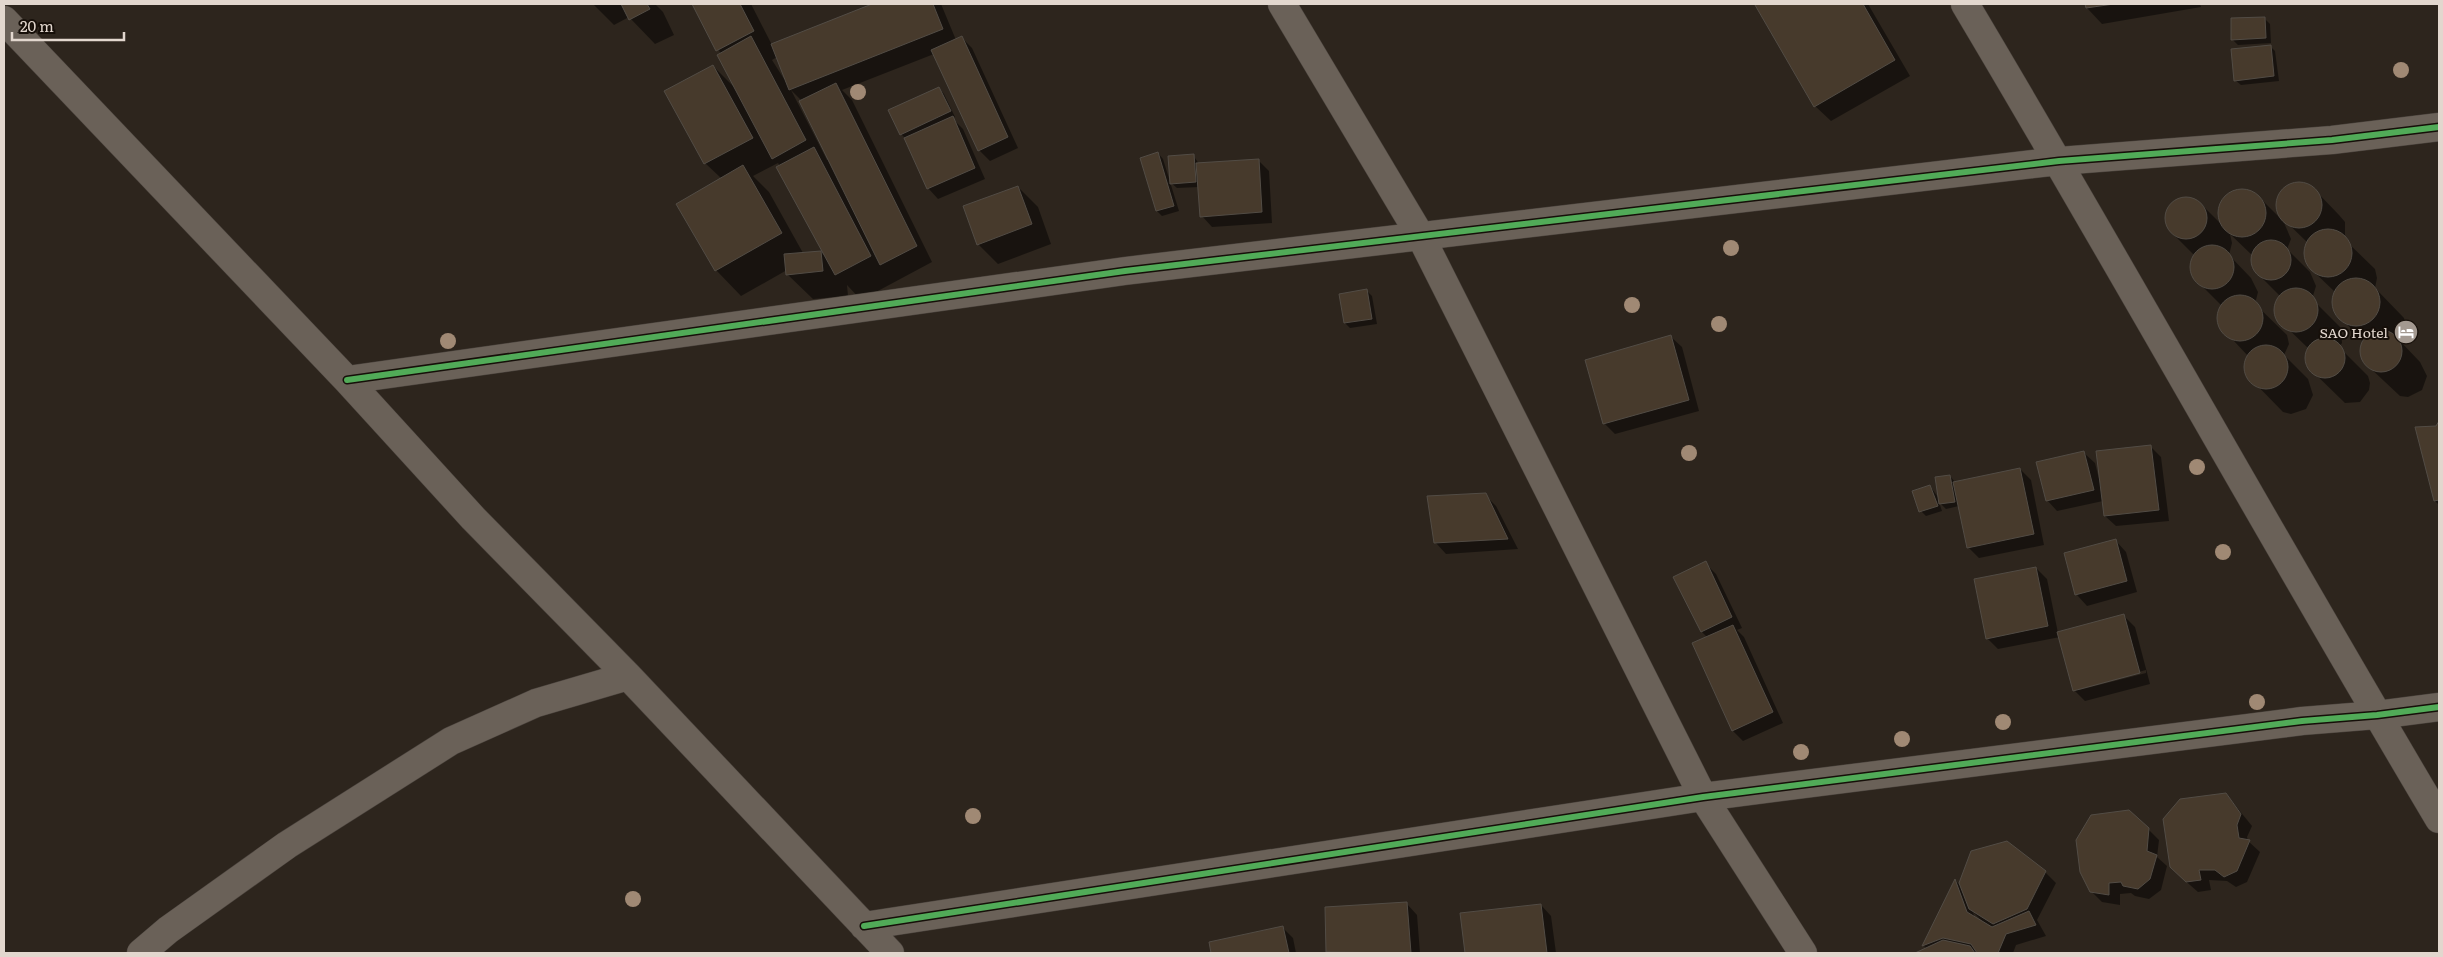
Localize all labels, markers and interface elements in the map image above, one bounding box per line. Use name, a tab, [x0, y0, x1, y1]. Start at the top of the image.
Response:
scale bar	[12, 10, 125, 42]
text: 20 m	[20, 14, 54, 37]
hotel icon: SAO Hotel	[2393, 319, 2419, 345]
place label: SAO Hotel	[2320, 322, 2388, 342]

